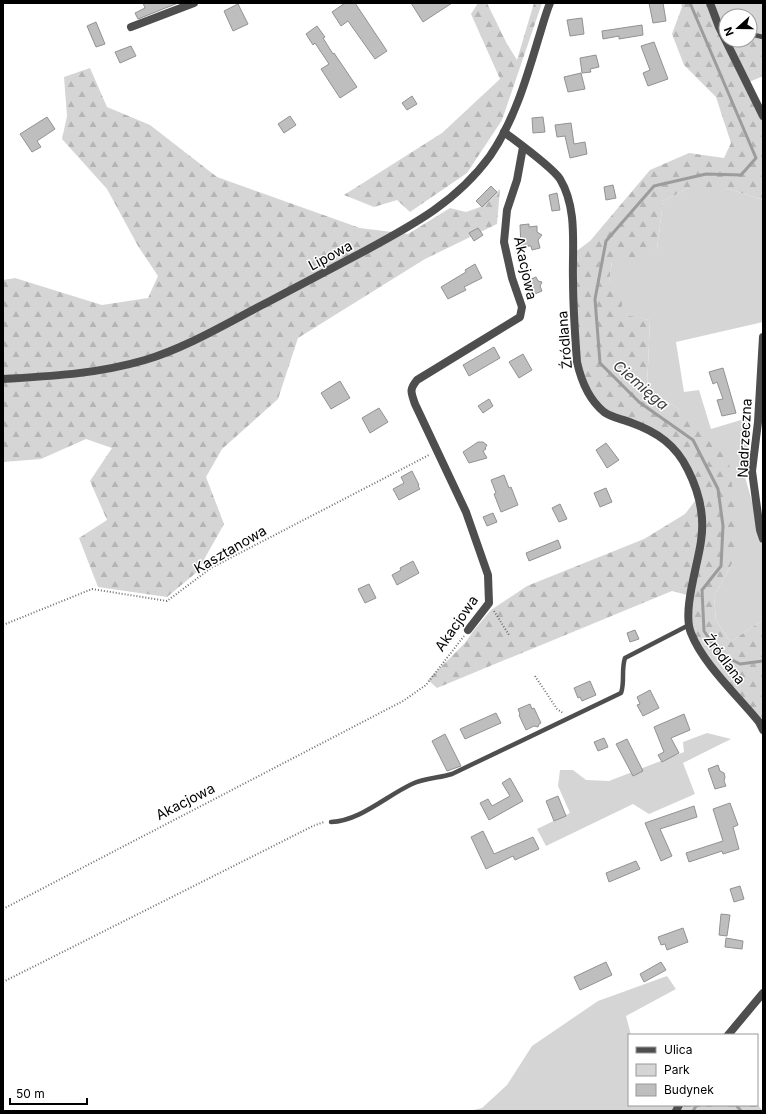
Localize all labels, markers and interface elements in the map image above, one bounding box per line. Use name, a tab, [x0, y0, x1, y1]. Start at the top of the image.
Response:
north arrow	[718, 8, 758, 48]
text: N	[721, 25, 737, 38]
street label: Akacjowa	[511, 235, 541, 301]
street label: Lipowa	[305, 236, 355, 274]
street label: Źródlana	[553, 310, 575, 370]
water label: Ciemięga	[609, 356, 673, 414]
street label: Nadrzeczna	[733, 398, 755, 478]
street label: Kasztanowa	[191, 521, 269, 577]
street label: Akacjowa	[431, 592, 481, 654]
street label: Źródlana	[701, 631, 749, 687]
street label: Akacjowa	[153, 779, 217, 823]
legend	[628, 1034, 758, 1106]
text: Ulica	[664, 1042, 692, 1057]
text: Park	[664, 1062, 690, 1077]
scale bar	[10, 1080, 87, 1106]
text: Budynek	[664, 1082, 714, 1097]
text: 50 m	[16, 1086, 45, 1101]

